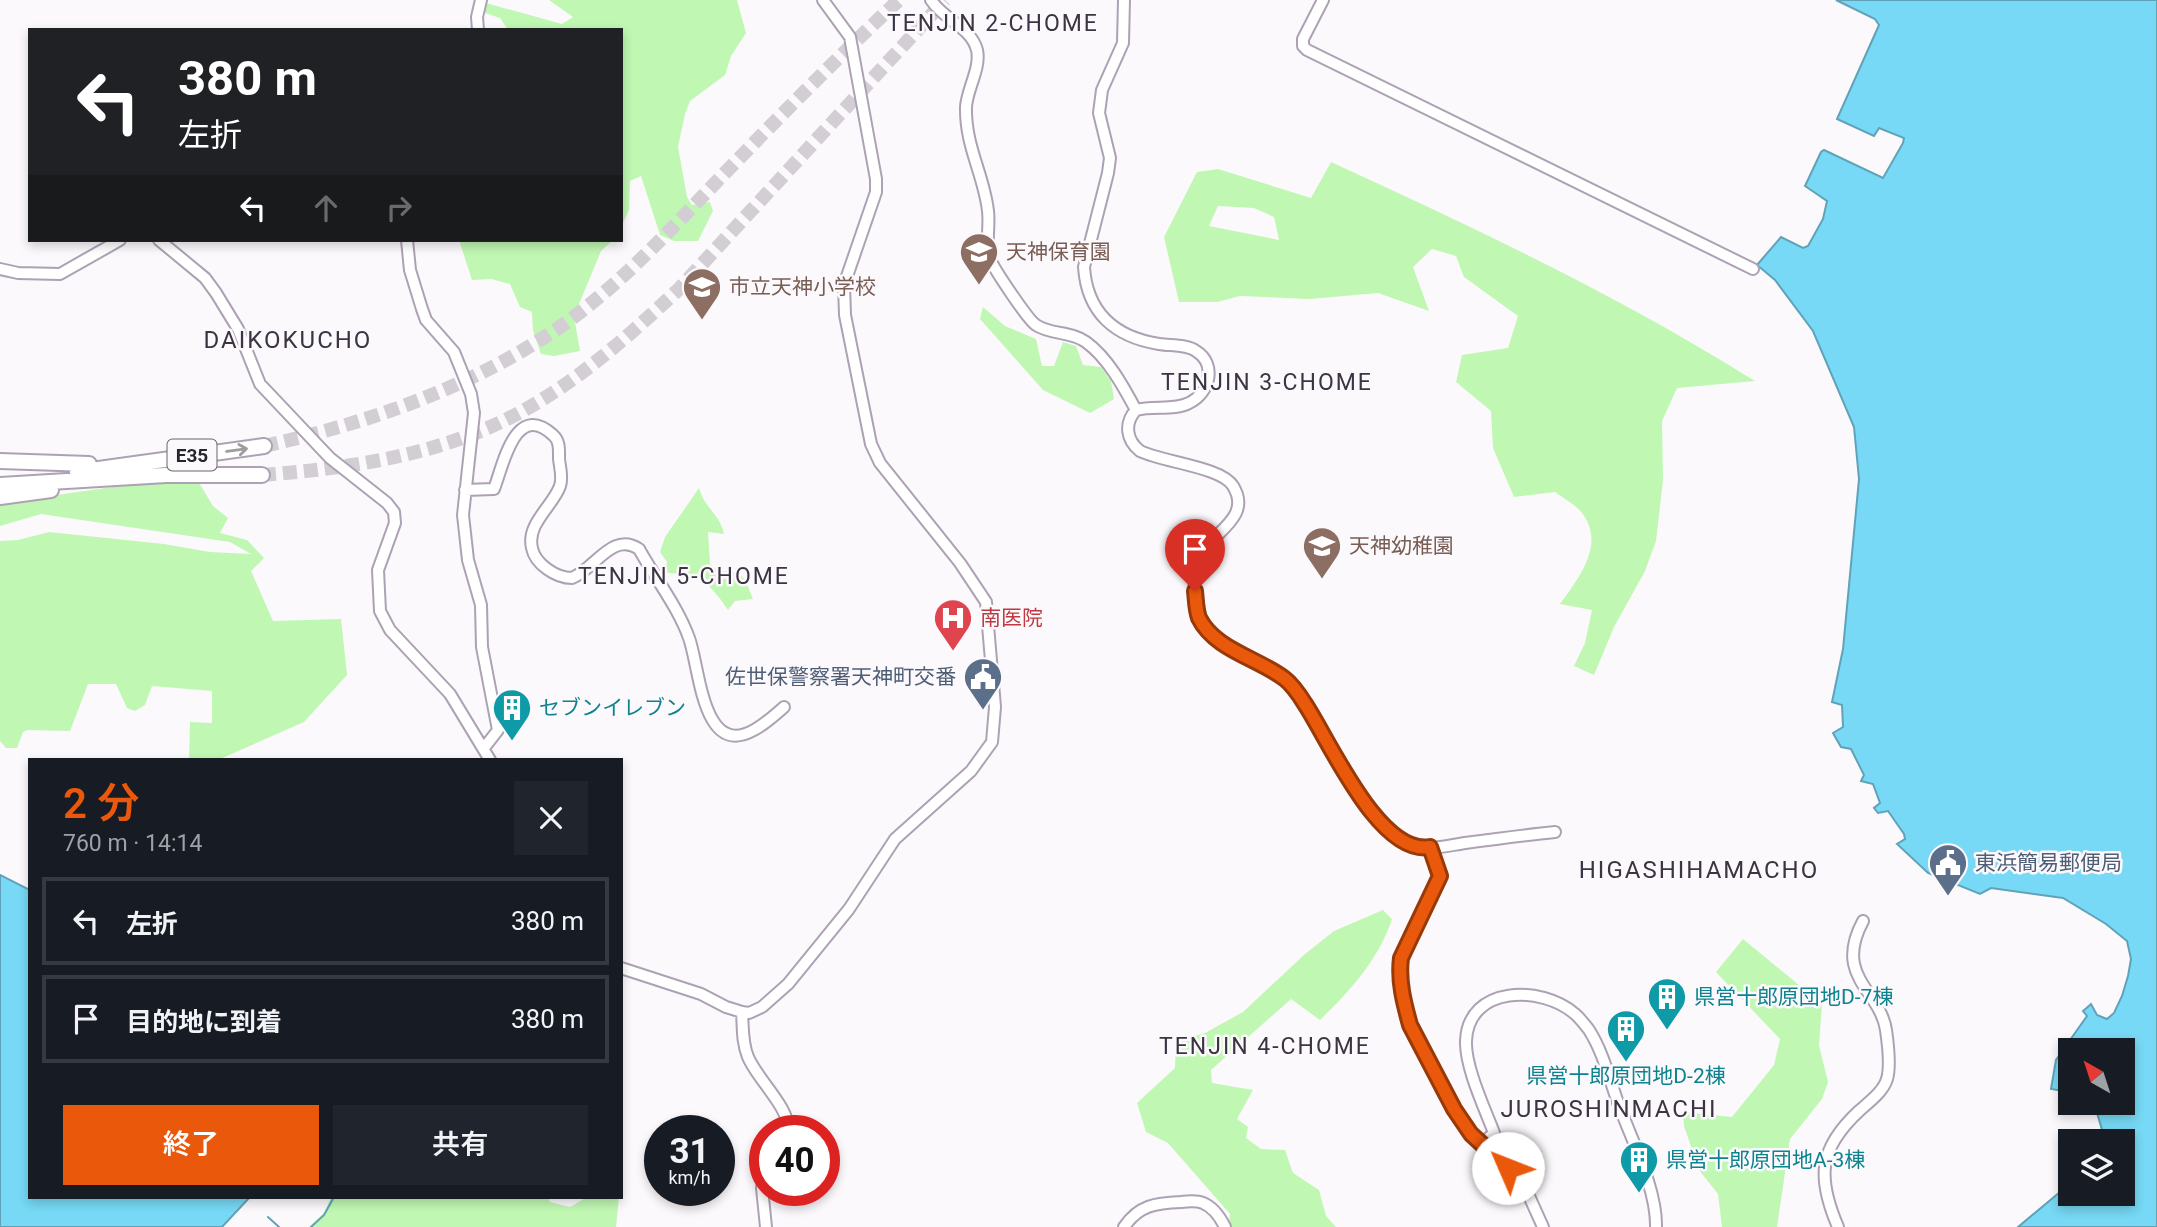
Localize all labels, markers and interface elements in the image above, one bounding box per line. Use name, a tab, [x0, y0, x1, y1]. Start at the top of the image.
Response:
district label: TENJIN 2-CHOME	[887, 10, 1099, 37]
text: 380 m	[178, 50, 317, 107]
icon: left	[63, 56, 154, 147]
text: 左折	[178, 116, 242, 154]
icon: left	[234, 189, 272, 227]
icon: ahead	[307, 189, 345, 227]
icon: right	[380, 189, 418, 227]
school or university icon: 天神保育園	[958, 231, 1000, 286]
place label: 天神保育園	[1006, 240, 1111, 264]
school or university icon: 市立天神小学校	[681, 266, 723, 321]
place label: 市立天神小学校	[729, 275, 876, 299]
district label: DAIKOKUCHO	[204, 326, 372, 354]
district label: TENJIN 3-CHOME	[1161, 369, 1373, 396]
road number: E35	[168, 440, 216, 470]
one-way arrow	[225, 443, 247, 456]
pin	[1165, 519, 1225, 591]
school or university icon: 天神幼稚園	[1301, 525, 1343, 580]
icon: arrive	[1176, 530, 1214, 568]
place label: 天神幼稚園	[1349, 534, 1454, 558]
district label: TENJIN 5-CHOME	[578, 563, 790, 590]
hospital icon: 南医院	[932, 597, 974, 652]
place label: 南医院	[980, 606, 1043, 630]
public building icon: 佐世保警察署天神町交番	[962, 656, 1004, 711]
place label: 佐世保警察署天神町交番	[725, 665, 956, 689]
building icon: セブンイレブン	[491, 687, 533, 742]
place label: セブンイレブン	[539, 696, 686, 720]
text: 2 分	[63, 779, 139, 828]
button: close	[514, 781, 588, 855]
text: 760 m · 14:14	[63, 830, 202, 857]
public building icon: 東浜簡易郵便局	[1927, 842, 1969, 897]
place label: 東浜簡易郵便局	[1975, 851, 2122, 875]
district label: HIGASHIHAMACHO	[1579, 856, 1819, 884]
icon: left	[67, 902, 105, 940]
text: 380 m	[511, 906, 584, 936]
text: 左折	[126, 909, 178, 939]
building icon: 県営十郎原団地D-7棟	[1646, 976, 1688, 1031]
place label: 県営十郎原団地D-7棟	[1694, 985, 1893, 1009]
icon: arrive	[67, 1000, 105, 1038]
text: 380 m	[511, 1004, 584, 1034]
text: 目的地に到着	[126, 1007, 282, 1037]
building icon: 県営十郎原団地D-2棟	[1605, 1008, 1647, 1063]
district label: TENJIN 4-CHOME	[1159, 1033, 1371, 1060]
north arrow	[2058, 1038, 2135, 1115]
map controls	[2058, 1038, 2135, 1206]
place label: 県営十郎原団地D-2棟	[1526, 1064, 1726, 1088]
district label: JUROSHINMACHI	[1500, 1095, 1718, 1123]
button: 終了	[63, 1105, 319, 1185]
button: 共有	[333, 1105, 588, 1185]
speed limit sign: 40	[749, 1115, 840, 1206]
button: layers	[2058, 1129, 2135, 1206]
text: 31	[669, 1131, 710, 1172]
position arrow	[1471, 1131, 1545, 1205]
building icon: 県営十郎原団地A-3棟	[1618, 1139, 1660, 1194]
place label: 県営十郎原団地A-3棟	[1666, 1148, 1865, 1172]
text: km/h	[668, 1167, 711, 1188]

